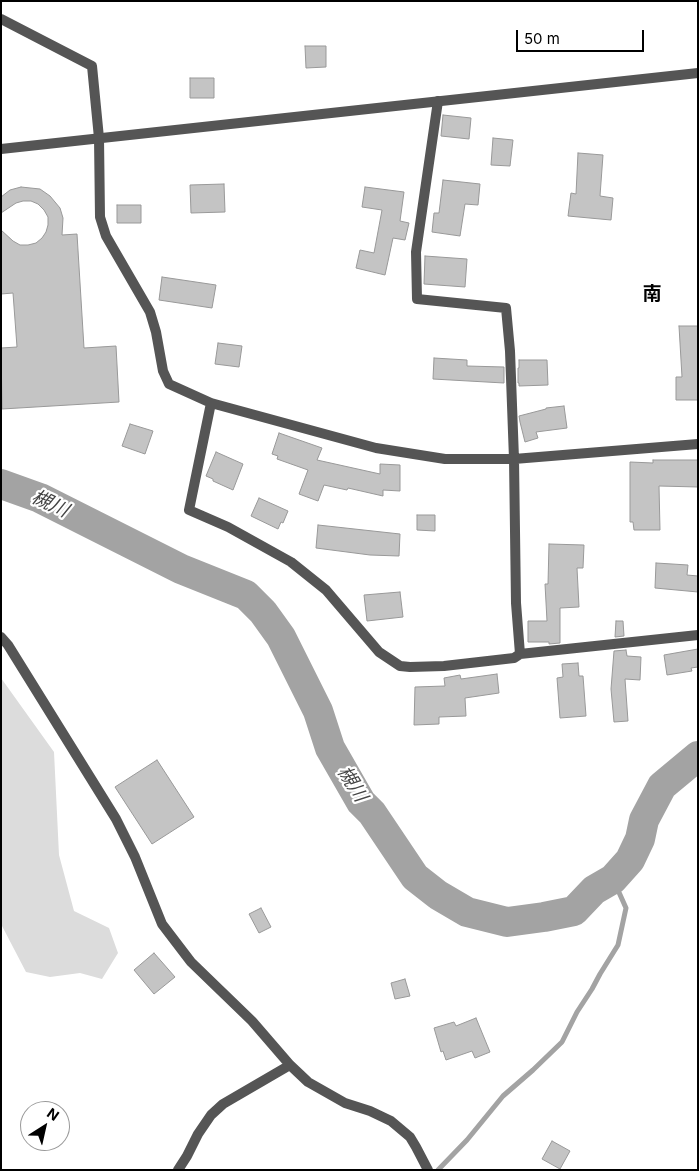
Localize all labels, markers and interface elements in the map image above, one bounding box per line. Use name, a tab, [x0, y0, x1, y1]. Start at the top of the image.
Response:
scale bar	[519, 20, 646, 52]
text: 50 m	[524, 29, 560, 48]
district label: 南	[643, 283, 661, 305]
water label: 槻川	[28, 486, 72, 522]
water label: 槻川	[332, 762, 372, 806]
north arrow	[20, 1101, 70, 1151]
text: N	[44, 1104, 63, 1124]

